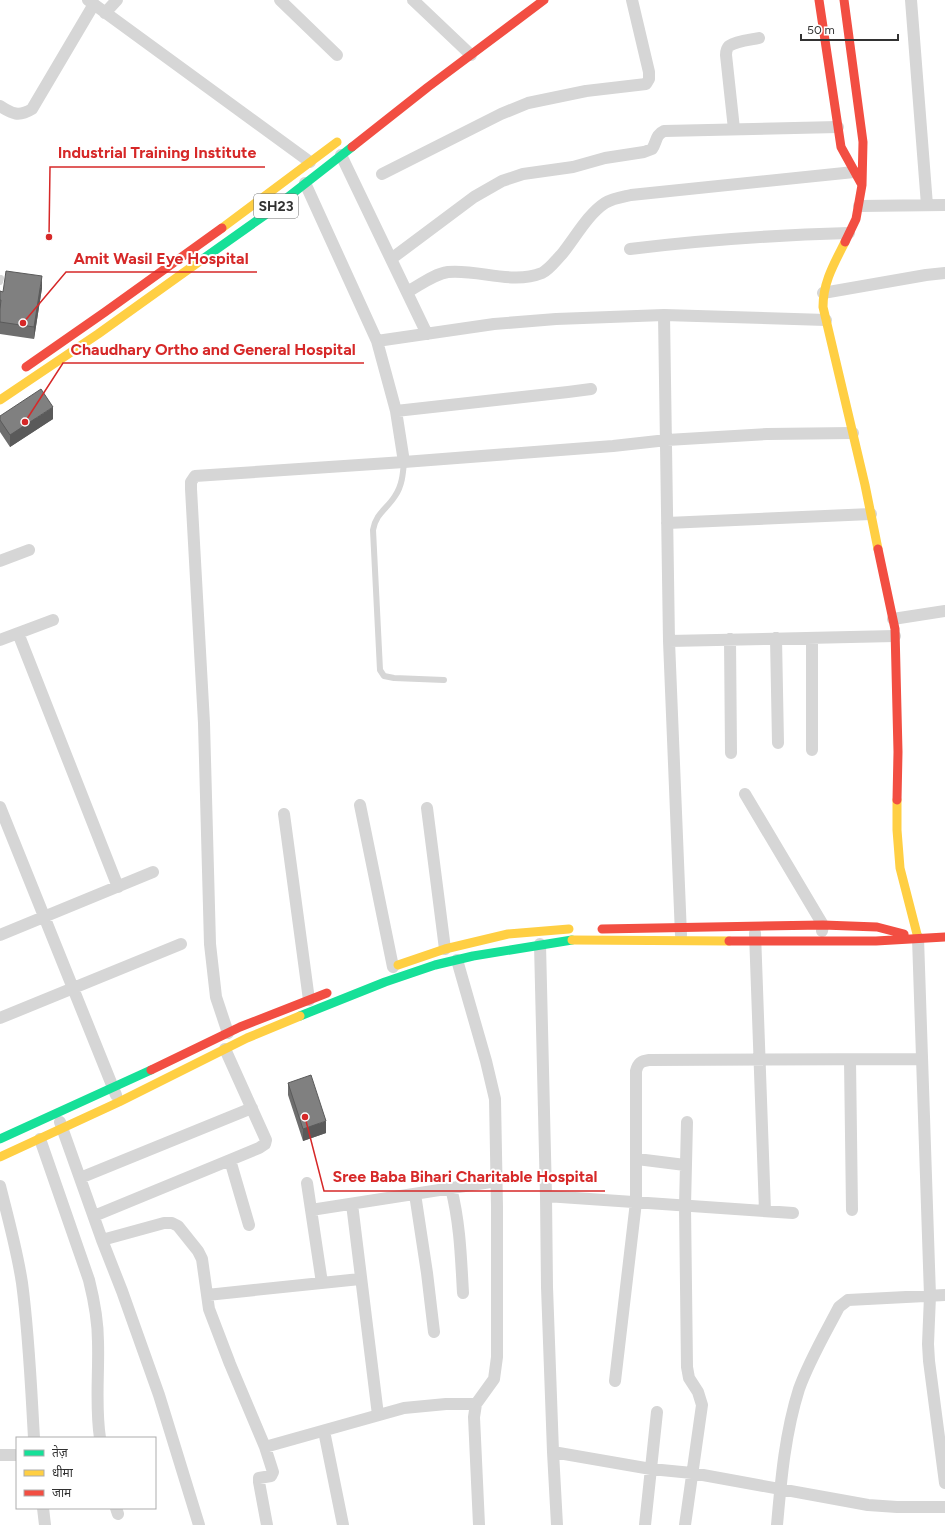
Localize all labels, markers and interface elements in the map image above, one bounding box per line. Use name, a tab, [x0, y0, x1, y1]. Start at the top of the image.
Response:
scale bar	[801, 16, 898, 42]
text: 50 m	[807, 23, 835, 37]
callout: Industrial Training Institute	[50, 139, 265, 167]
text: Industrial Training Institute	[58, 143, 256, 162]
road number: SH23	[254, 194, 298, 218]
callout: Amit Wasil Eye Hospital	[66, 244, 257, 272]
text: Amit Wasil Eye Hospital	[73, 249, 249, 268]
callout: Chaudhary Ortho and General Hospital	[63, 335, 364, 363]
text: Chaudhary Ortho and General Hospital	[70, 340, 356, 359]
callout: Sree Baba Bihari Charitable Hospital	[324, 1163, 605, 1191]
text: Sree Baba Bihari Charitable Hospital	[333, 1167, 598, 1186]
legend	[16, 1437, 156, 1509]
text: तेज़	[52, 1445, 69, 1460]
text: धीमा	[52, 1465, 74, 1480]
text: जाम	[52, 1486, 72, 1500]

